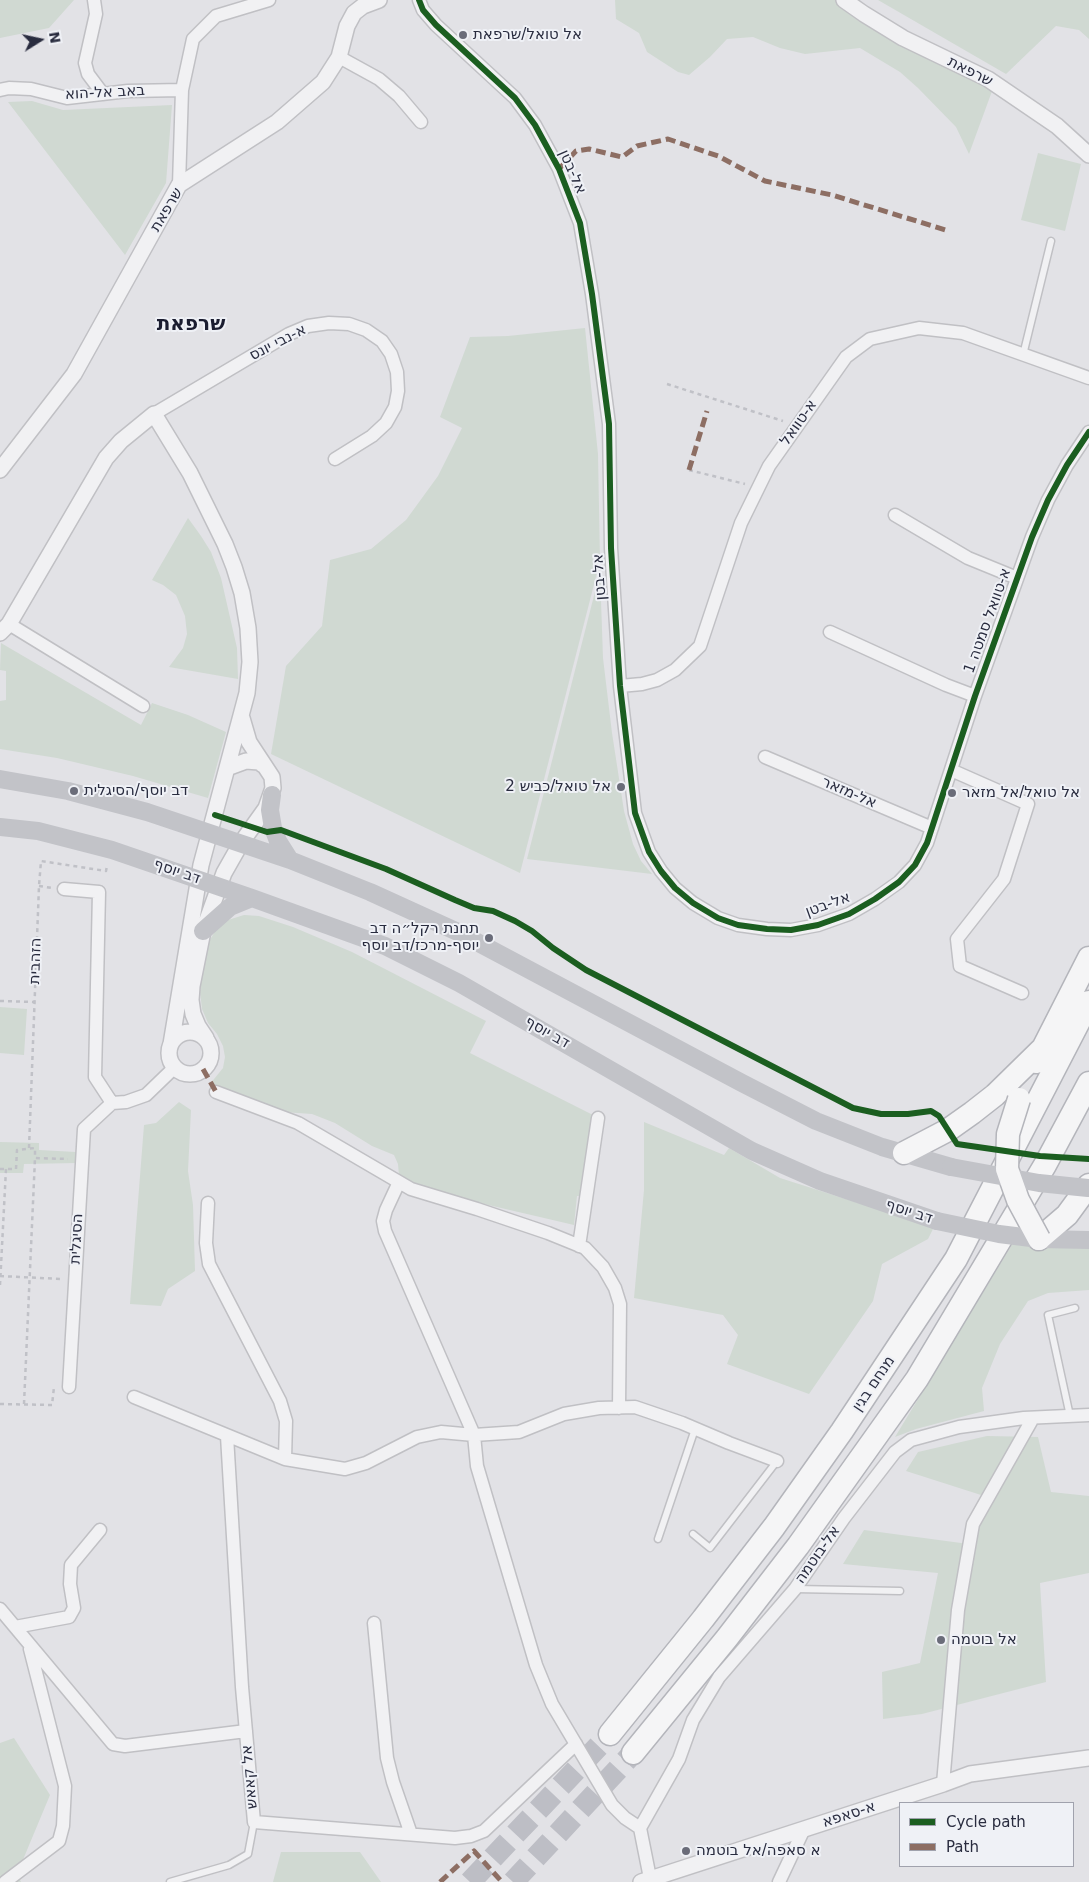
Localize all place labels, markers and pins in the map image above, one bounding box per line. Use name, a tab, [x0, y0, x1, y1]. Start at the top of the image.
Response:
place label: אל טואל/שרפאת	[473, 26, 582, 44]
marker: אל טואל/שרפאת	[457, 29, 469, 41]
place label: אל טואל/כביש 2	[505, 778, 611, 796]
marker: אל טואל/כביש 2	[615, 781, 627, 793]
place label: דב יוסף/הסיגלית	[84, 782, 188, 800]
place label: אל טואל/אל מזאר	[962, 784, 1080, 802]
marker: דב יוסף/הסיגלית	[68, 785, 80, 797]
marker: אל טואל/אל מזאר	[946, 787, 958, 799]
place label: תחנת רקל״ה דב יוסף-מרכז/דב יוסף	[362, 920, 479, 955]
marker: תחנת רקל״ה דב יוסף-מרכז/דב יוסף	[483, 932, 495, 944]
place label: אל בוטמה	[951, 1631, 1017, 1649]
marker: אל בוטמה	[935, 1634, 947, 1646]
place label: א סאפה/אל בוטמה	[696, 1842, 821, 1860]
marker: א סאפה/אל בוטמה	[680, 1845, 692, 1857]

